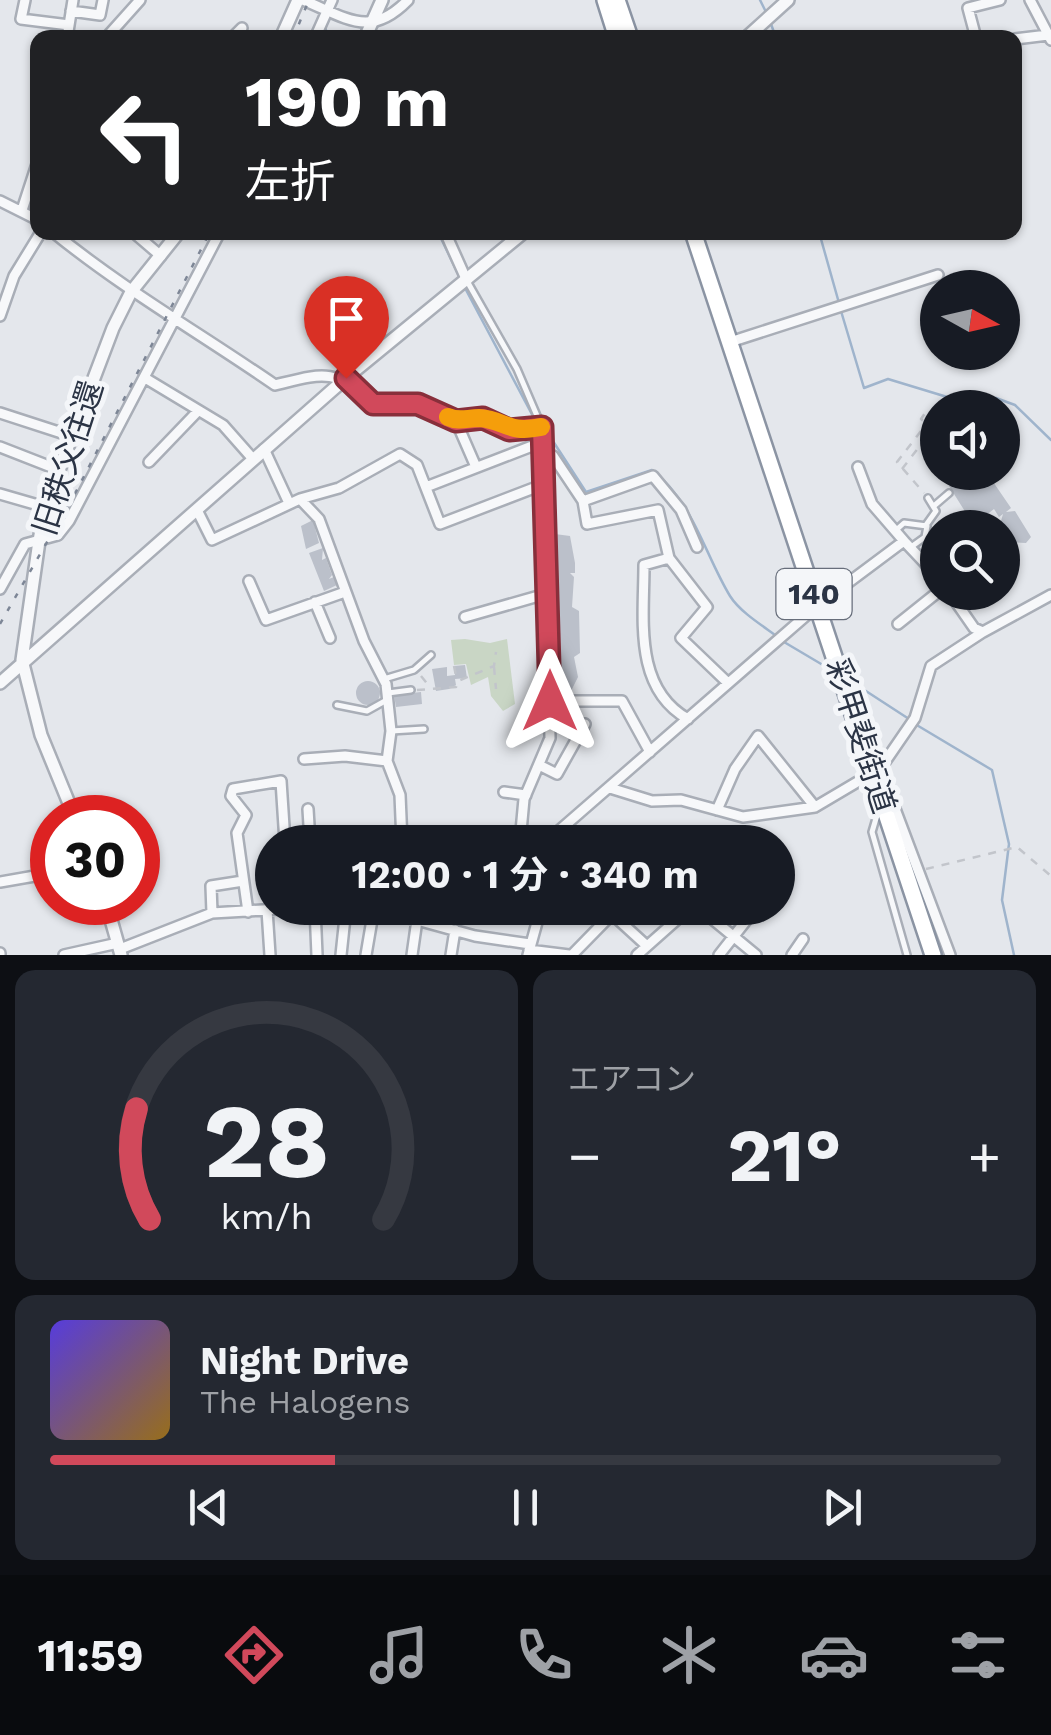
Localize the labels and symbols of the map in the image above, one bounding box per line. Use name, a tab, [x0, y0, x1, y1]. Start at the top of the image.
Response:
north arrow	[920, 270, 1020, 370]
pin	[304, 276, 389, 379]
street label: 旧秩父往還	[25, 376, 111, 540]
road number: 140	[776, 569, 852, 619]
position arrow	[498, 649, 602, 753]
street label: 彩甲斐街道	[818, 654, 904, 818]
speed limit sign: 30	[30, 795, 160, 925]

